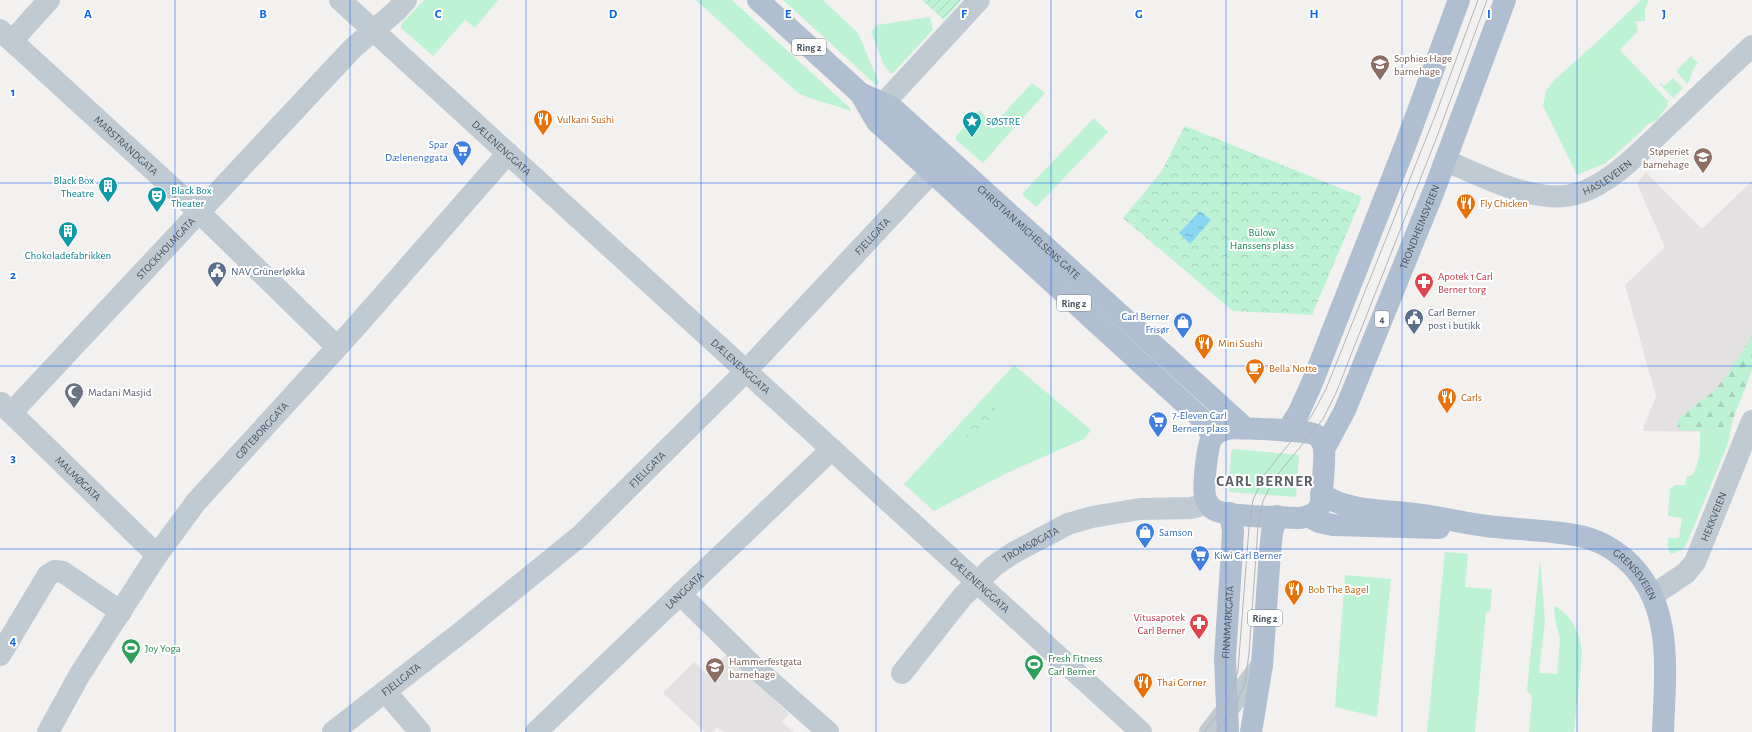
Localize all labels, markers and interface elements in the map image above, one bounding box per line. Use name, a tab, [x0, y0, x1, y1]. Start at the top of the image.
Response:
text: A	[84, 8, 92, 21]
text: B	[259, 8, 267, 21]
text: C	[435, 8, 442, 21]
text: D	[609, 8, 618, 21]
text: E	[785, 8, 792, 21]
text: F	[961, 8, 968, 21]
text: G	[1135, 8, 1143, 21]
text: H	[1309, 8, 1319, 21]
text: I	[1487, 8, 1491, 21]
text: J	[1662, 8, 1666, 21]
road number: Ring 2	[792, 39, 826, 55]
school or university icon: Sophies Hage barnehage	[1369, 53, 1391, 81]
place label: Sophies Hage barnehage	[1394, 53, 1452, 77]
text: 1	[11, 86, 15, 99]
restaurant icon: Vulkani Sushi	[532, 108, 554, 136]
place icon: SØSTRE	[961, 110, 983, 138]
street label: MARSTRANDGATA	[92, 114, 160, 178]
place label: Vulkani Sushi	[557, 114, 614, 125]
place label: SØSTRE	[986, 116, 1021, 127]
street label: DÆLENENGGATA	[470, 118, 534, 178]
place label: Spar Dælenenggata	[385, 139, 448, 163]
supermarket icon: Spar Dælenenggata	[451, 139, 473, 167]
place label: Støperiet barnehage	[1643, 146, 1689, 170]
school or university icon: Støperiet barnehage	[1692, 146, 1714, 174]
street label: HASLEVEIEN	[1581, 157, 1634, 197]
place label: Black Box Theatre	[53, 175, 94, 199]
building icon: Black Box Theatre	[97, 175, 119, 203]
street label: CHRISTIAN MICHELSENS GATE	[975, 183, 1082, 282]
street label: TRONDHEIMSVEIEN	[1398, 183, 1442, 271]
theatre icon: Black Box Theater	[146, 185, 168, 213]
place label: Black Box Theater	[171, 185, 212, 209]
restaurant icon: Fly Chicken	[1455, 192, 1477, 220]
place label: Fly Chicken	[1480, 198, 1528, 209]
street label: STOCKHOLMGATA	[135, 215, 198, 281]
street label: FJELLGATA	[853, 215, 893, 257]
building icon: Chokoladefabrikken	[57, 220, 79, 248]
park label: Bülow Hanssens plass	[1230, 227, 1294, 251]
place label: Chokoladefabrikken	[25, 250, 111, 261]
public building icon: NAV Grünerløkka	[206, 260, 228, 288]
place label: NAV Grünerløkka	[231, 266, 305, 277]
text: 2	[10, 269, 16, 282]
pharmacy icon: Apotek 1 Carl Berner torg	[1413, 271, 1435, 299]
place label: Apotek 1 Carl Berner torg	[1438, 271, 1493, 295]
road number: Ring 2	[1057, 295, 1091, 311]
public building icon: Carl Berner post i butikk	[1403, 307, 1425, 335]
place label: Carl Berner post i butikk	[1428, 307, 1480, 331]
place label: Carl Berner Frisør	[1121, 311, 1169, 335]
shop icon: Carl Berner Frisør	[1172, 311, 1194, 339]
road number: 4	[1375, 311, 1389, 327]
restaurant icon: Mini Sushi	[1193, 332, 1215, 360]
street label: DÆLENENGGATA	[709, 337, 773, 397]
place label: Mini Sushi	[1218, 338, 1263, 349]
cafe icon: Bella Notte	[1244, 357, 1266, 385]
place label: Bella Notte	[1269, 363, 1317, 374]
mosque icon: Madani Masjid	[63, 381, 85, 409]
restaurant icon: Carls	[1436, 386, 1458, 414]
place label: Madani Masjid	[88, 387, 152, 398]
place label: Carls	[1461, 392, 1482, 403]
street label: GØTEBORGGATA	[233, 399, 291, 461]
supermarket icon: 7-Eleven Carl Berners plass	[1147, 410, 1169, 438]
place label: 7-Eleven Carl Berners plass	[1172, 410, 1228, 434]
street label: FJELLGATA	[627, 449, 668, 490]
text: 3	[10, 452, 16, 465]
street label: MALMØGATA	[53, 454, 103, 504]
district label: CARL BERNER	[1216, 474, 1314, 489]
street label: HEKKVEIEN	[1699, 490, 1729, 543]
shop icon: Samson	[1134, 521, 1156, 549]
street label: TROMSØGATA	[1000, 524, 1061, 565]
place label: Samson	[1159, 527, 1193, 538]
supermarket icon: Kiwi Carl Berner	[1189, 544, 1211, 572]
street label: GRENSEVEIEN	[1611, 547, 1658, 602]
place label: Kiwi Carl Berner	[1214, 550, 1283, 561]
street label: DÆLENENGGATA	[948, 556, 1012, 615]
street label: LANGGATA	[663, 570, 706, 611]
restaurant icon: Bob The Bagel	[1283, 578, 1305, 606]
place label: Bob The Bagel	[1308, 584, 1369, 595]
street label: FINNMARKGATA	[1220, 585, 1236, 659]
road number: Ring 2	[1248, 610, 1282, 626]
place label: Vitusapotek Carl Berner	[1133, 612, 1185, 636]
pharmacy icon: Vitusapotek Carl Berner	[1188, 612, 1210, 640]
text: 4	[10, 635, 17, 648]
sports icon: Joy Yoga	[120, 637, 142, 665]
place label: Joy Yoga	[145, 643, 181, 654]
sports icon: Fresh Fitness Carl Berner	[1023, 653, 1045, 681]
place label: Fresh Fitness Carl Berner	[1048, 653, 1102, 677]
school or university icon: Hammerfestgata barnehage	[704, 656, 726, 684]
place label: Hammerfestgata barnehage	[729, 656, 802, 680]
street label: FJELLGATA	[380, 661, 423, 698]
restaurant icon: Thai Corner	[1132, 671, 1154, 699]
place label: Thai Corner	[1157, 677, 1207, 688]

